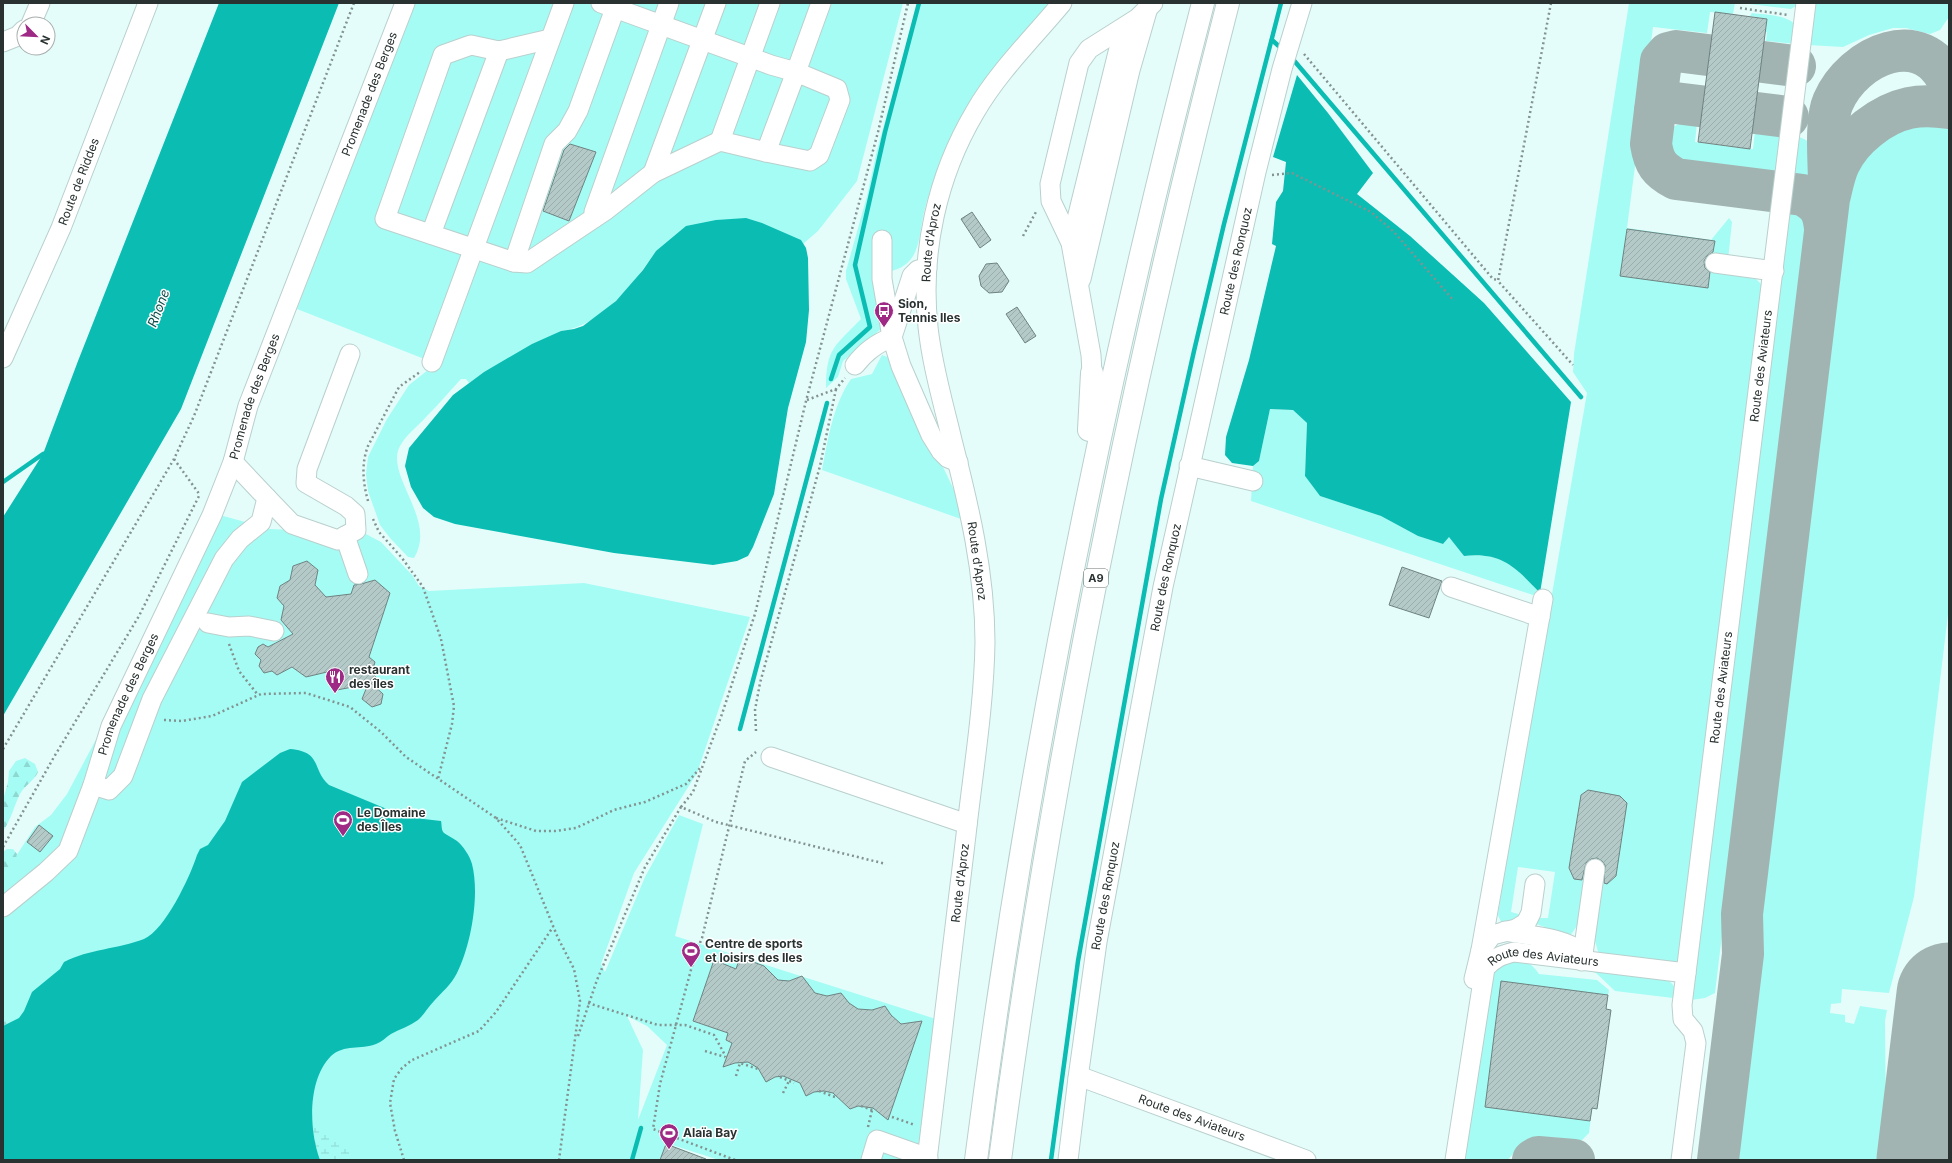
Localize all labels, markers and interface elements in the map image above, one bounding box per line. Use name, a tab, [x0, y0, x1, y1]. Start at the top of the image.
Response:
north arrow	[16, 16, 56, 56]
street label: Promenade des Berges	[338, 29, 400, 158]
text: N	[37, 33, 53, 47]
street label: Route de Riddes	[55, 136, 102, 227]
street label: Route d'Aproz	[918, 201, 944, 282]
street label: Route des Ronquoz	[1216, 206, 1255, 316]
water label: Rhone	[144, 287, 172, 329]
place label: Sion, Tennis Iles	[898, 296, 961, 325]
bus stop icon: Sion, Tennis Iles	[873, 300, 895, 328]
street label: Route des Aviateurs	[1746, 309, 1775, 423]
street label: Promenade des Berges	[226, 331, 283, 461]
street label: Route d'Aproz	[965, 520, 990, 601]
street label: Route des Ronquoz	[1147, 522, 1184, 633]
road number: A9	[1084, 569, 1108, 587]
street label: Promenade des Berges	[95, 631, 161, 757]
street label: Route des Aviateurs	[1706, 631, 1735, 744]
place label: restaurant des îles	[349, 662, 411, 691]
restaurant icon: restaurant des îles	[324, 666, 346, 694]
place label: Le Domaine des Îles	[357, 805, 426, 834]
sports icon: Le Domaine des Îles	[332, 809, 354, 837]
street label: Route des Ronquoz	[1088, 840, 1123, 951]
street label: Route d'Aproz	[948, 842, 972, 923]
place label: Centre de sports et loisirs des Iles	[705, 936, 803, 965]
sports icon: Centre de sports et loisirs des Iles	[680, 940, 702, 968]
street label: Route des Aviateurs	[1484, 944, 1600, 969]
street label: Route des Aviateurs	[1137, 1091, 1248, 1144]
sports icon: Alaïa Bay	[658, 1122, 680, 1150]
place label: Alaïa Bay	[683, 1125, 738, 1140]

